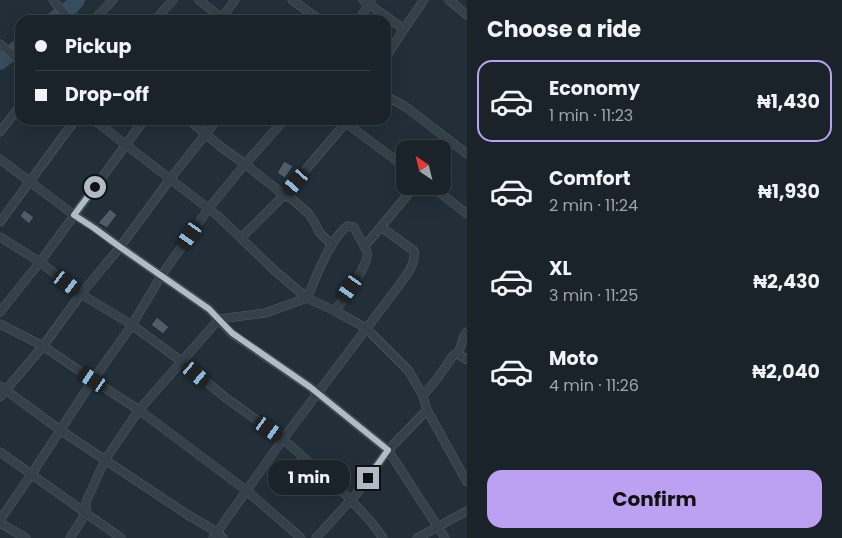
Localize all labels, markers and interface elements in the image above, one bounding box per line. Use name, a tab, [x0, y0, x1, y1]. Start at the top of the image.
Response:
text: Choose a ride	[487, 14, 641, 45]
text: Pickup	[65, 33, 131, 60]
text: Economy	[549, 75, 640, 102]
icon: car	[489, 79, 534, 124]
text: Drop-off	[65, 81, 149, 108]
text: ₦1,430	[757, 88, 820, 115]
text: 1 min · 11:23	[549, 104, 633, 127]
north arrow	[396, 140, 451, 195]
map controls	[396, 140, 451, 195]
text: Comfort	[549, 165, 631, 192]
car	[280, 166, 311, 198]
icon: car	[489, 169, 534, 214]
route start	[84, 176, 106, 198]
text: ₦1,930	[758, 178, 820, 205]
text: 2 min · 11:24	[549, 194, 638, 217]
car	[175, 218, 204, 252]
text: XL	[549, 255, 572, 282]
icon: car	[489, 259, 534, 304]
car	[50, 268, 83, 298]
text: ₦2,430	[753, 268, 820, 295]
car	[335, 271, 364, 305]
text: 3 min · 11:25	[549, 284, 638, 307]
text: Moto	[549, 345, 598, 372]
icon: car	[489, 349, 534, 394]
text: ₦2,040	[752, 358, 820, 385]
car	[179, 359, 212, 389]
car	[76, 365, 109, 395]
text: 4 min · 11:26	[549, 374, 639, 397]
car	[252, 414, 285, 444]
callout: 1 min	[268, 460, 350, 496]
text: 1 min	[288, 466, 330, 489]
route end	[357, 467, 379, 489]
button: Confirm	[487, 470, 822, 528]

